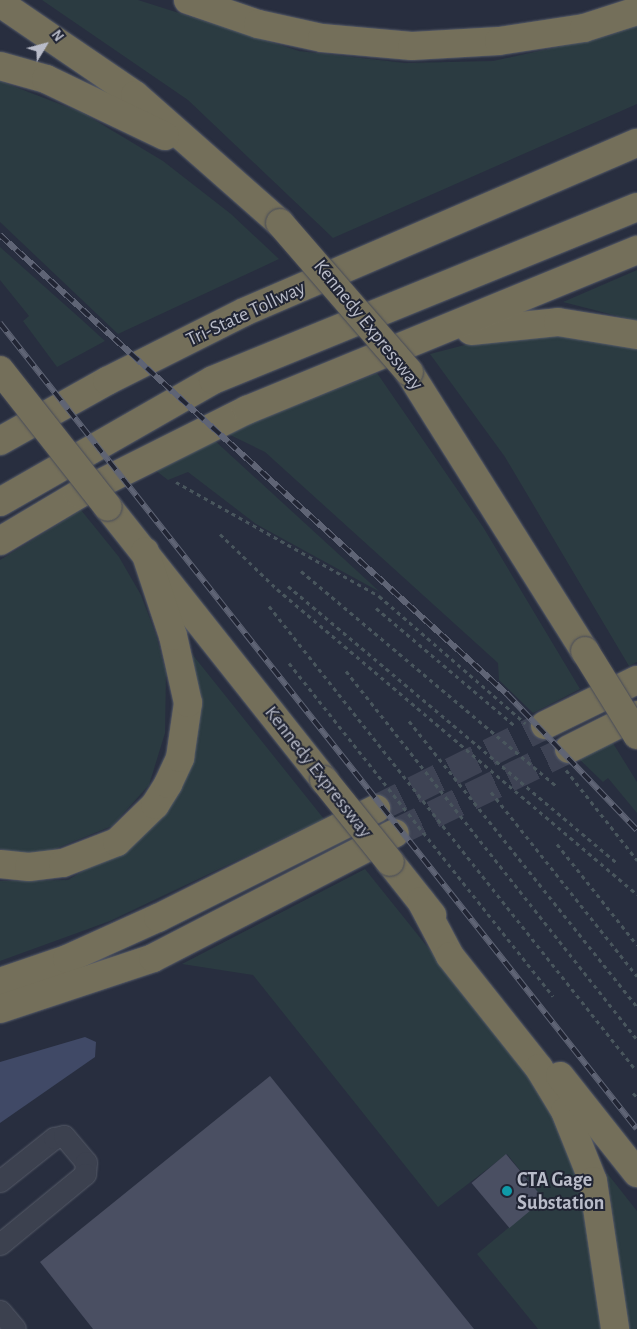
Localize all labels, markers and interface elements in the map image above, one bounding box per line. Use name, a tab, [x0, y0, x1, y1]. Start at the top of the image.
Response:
north arrow	[20, 20, 70, 70]
text: N	[48, 28, 65, 44]
street label: Kennedy Expressway	[308, 255, 428, 395]
street label: Tri-State Tollway	[183, 276, 309, 352]
street label: Kennedy Expressway	[259, 701, 377, 843]
place label: CTA Gage Substation	[517, 1168, 604, 1215]
marker: CTA Gage Substation	[501, 1185, 513, 1197]

